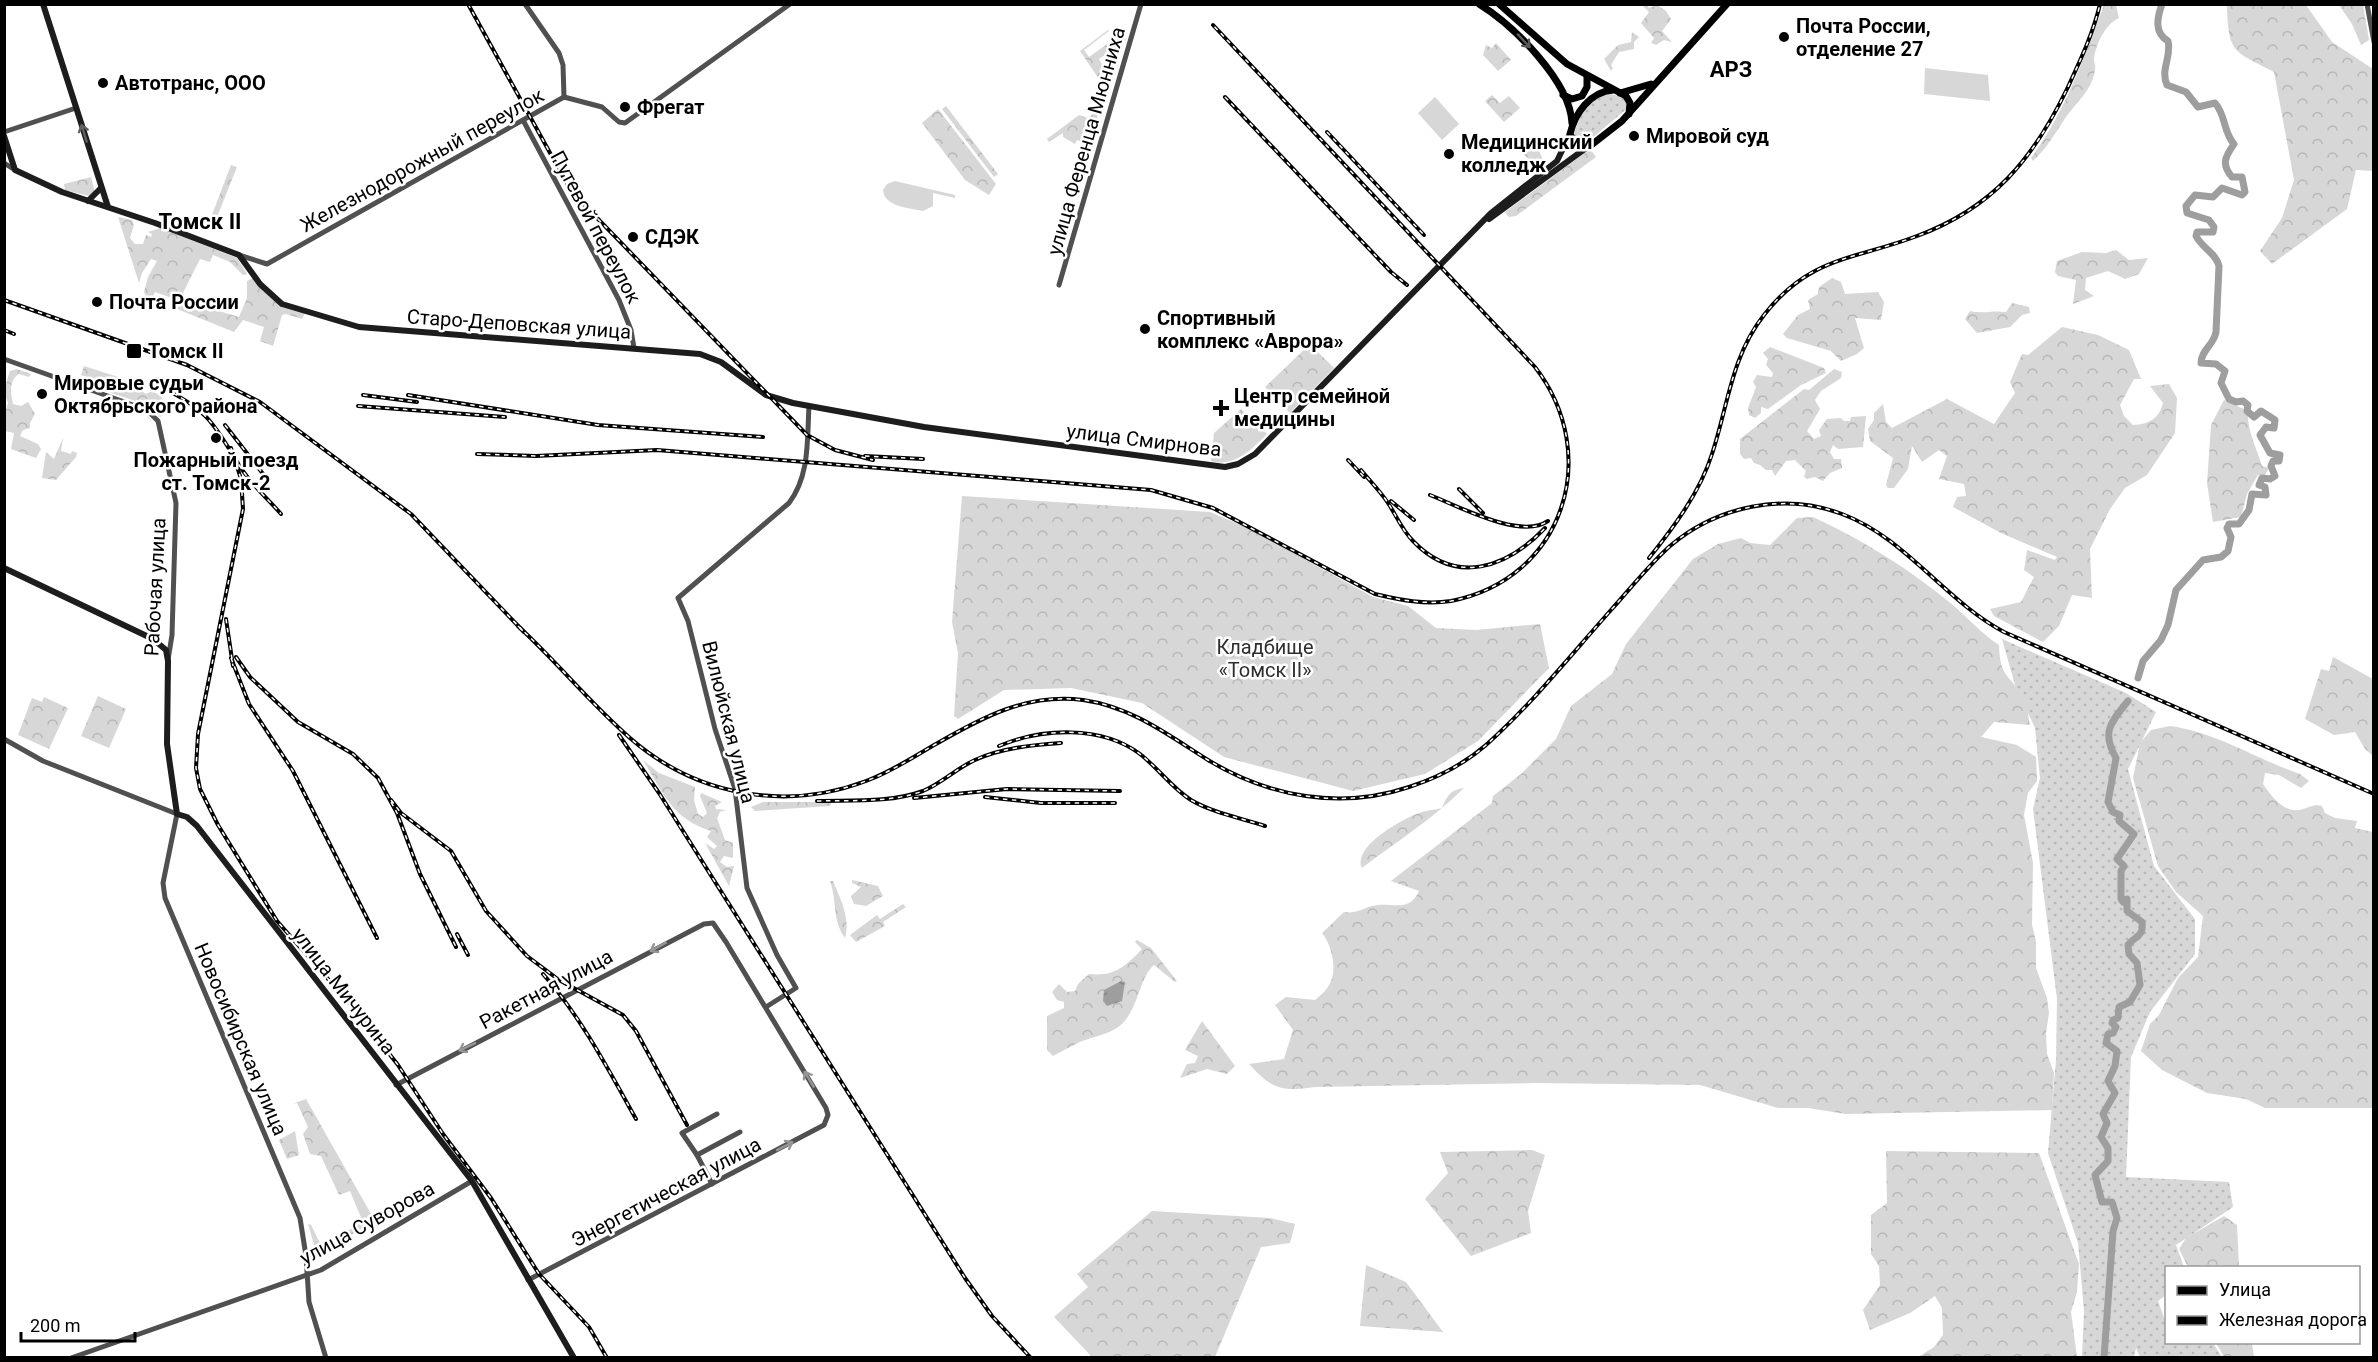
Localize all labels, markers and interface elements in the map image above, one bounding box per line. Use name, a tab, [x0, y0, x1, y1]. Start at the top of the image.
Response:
place label: Почта России, отделение 27	[1796, 14, 1931, 61]
street label: улица Ференца Мюнниха	[1042, 24, 1130, 258]
marker: Почта России, отделение 27	[1777, 30, 1791, 44]
one-way arrow	[1517, 33, 1531, 48]
district label: АРЗ	[1710, 57, 1752, 82]
place label: Автотранс, ООО	[115, 71, 266, 95]
marker: Автотранс, ООО	[96, 76, 110, 90]
street label: Железнодорожный переулок	[296, 83, 548, 237]
place label: Фрегат	[637, 95, 705, 119]
marker: Фрегат	[618, 100, 632, 114]
one-way arrow	[78, 123, 89, 142]
place label: Мировой суд	[1646, 124, 1769, 148]
marker: Мировой суд	[1627, 129, 1641, 143]
place label: Медицинский колледж	[1461, 130, 1592, 177]
street label: Путевой переулок	[546, 147, 646, 308]
marker: Медицинский колледж	[1442, 147, 1456, 161]
district label: Томск II	[158, 209, 242, 234]
place label: СДЭК	[645, 225, 700, 249]
marker: СДЭК	[626, 230, 640, 244]
place label: Почта России	[109, 290, 239, 314]
marker: Почта России	[90, 295, 104, 309]
street label: Старо-Деповская улица	[406, 304, 632, 344]
place label: Спортивный комплекс «Аврора»	[1157, 306, 1343, 353]
marker: Спортивный комплекс «Аврора»	[1138, 322, 1152, 336]
place label: Томск II	[148, 339, 224, 363]
marker: Томск II	[125, 342, 143, 360]
place label: Мировые судьи Октябрьского района	[54, 371, 258, 418]
place label: Центр семейной медицины	[1234, 384, 1390, 431]
marker: Мировые судьи Октябрьского района	[35, 387, 49, 401]
marker: Центр семейной медицины	[1212, 399, 1230, 417]
street label: улица Смирнова	[1065, 419, 1223, 461]
marker: Пожарный поезд ст. Томск-2	[209, 431, 223, 445]
place label: Пожарный поезд ст. Томск-2	[134, 448, 299, 495]
street label: Рабочая улица	[139, 517, 171, 657]
park label: Кладбище «Томск II»	[1216, 635, 1314, 682]
street label: Вилюйская улица	[697, 638, 761, 806]
street label: улица Мичурина	[287, 923, 401, 1059]
street label: Новосибирская улица	[189, 939, 293, 1139]
one-way arrow	[650, 941, 667, 953]
street label: Ракетная улица	[475, 944, 617, 1034]
one-way arrow	[458, 1042, 476, 1054]
one-way arrow	[802, 1071, 814, 1088]
street label: Энергетическая улица	[567, 1132, 765, 1252]
one-way arrow	[776, 1140, 794, 1152]
street label: улица Суворова	[296, 1176, 438, 1270]
legend	[2165, 1266, 2360, 1344]
text: Улица	[2219, 1279, 2271, 1300]
scale bar	[21, 1305, 135, 1343]
text: Железная дорога	[2219, 1309, 2367, 1330]
text: 200 m	[30, 1315, 81, 1336]

